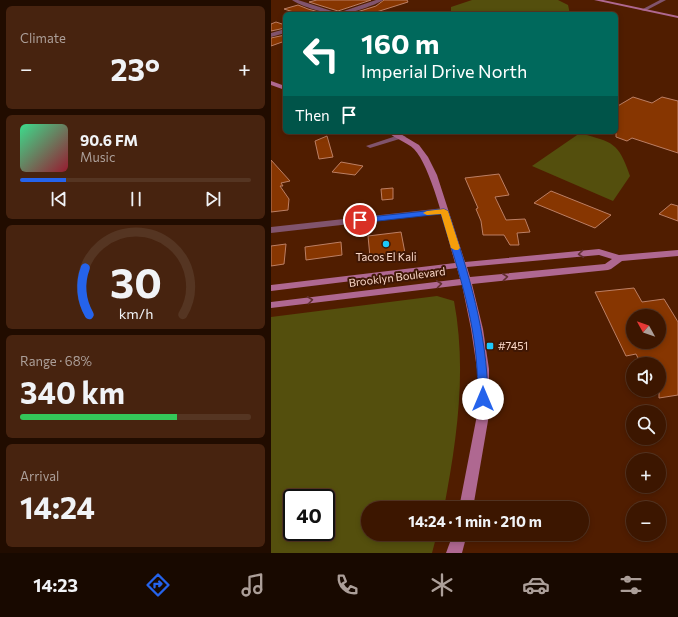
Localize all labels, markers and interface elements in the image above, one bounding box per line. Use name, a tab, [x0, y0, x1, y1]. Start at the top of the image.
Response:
text: 160 m	[361, 26, 439, 60]
icon: left	[295, 28, 347, 80]
text: Climate	[20, 30, 66, 46]
text: 23°	[111, 50, 160, 87]
text: −	[20, 55, 33, 82]
text: +	[238, 55, 251, 82]
text: Imperial Drive North	[361, 60, 527, 82]
icon: arrive	[338, 104, 360, 126]
text: Then	[295, 106, 330, 124]
text: 90.6 FM	[80, 131, 138, 149]
text: Music	[80, 149, 115, 165]
icon: previous	[48, 188, 70, 210]
icon: pause	[125, 188, 147, 210]
icon: next	[202, 188, 224, 210]
pin	[343, 203, 377, 237]
icon: arrive	[349, 209, 371, 231]
marker: Tacos El Kali	[381, 239, 391, 249]
place label: Tacos El Kali	[355, 250, 417, 263]
one-way arrow	[578, 250, 584, 259]
text: 30	[110, 255, 161, 306]
street label: Brooklyn Boulevard	[348, 264, 446, 289]
one-way arrow	[502, 273, 508, 282]
one-way arrow	[436, 280, 442, 289]
one-way arrow	[307, 296, 313, 305]
text: km/h	[118, 303, 153, 321]
north arrow	[626, 309, 666, 349]
map controls	[626, 309, 666, 541]
place label: #7451	[498, 339, 528, 352]
marker: #7451	[485, 341, 495, 351]
text: Range · 68%	[20, 353, 92, 369]
button: sound	[626, 357, 666, 397]
text: 340 km	[20, 373, 125, 410]
position arrow	[462, 378, 504, 420]
button: search	[626, 405, 666, 445]
button: +	[626, 453, 666, 493]
text: Arrival	[20, 468, 59, 484]
text: 14:24	[20, 488, 95, 525]
speed limit sign: 40	[283, 489, 335, 541]
button: −	[626, 501, 666, 541]
text: 14:24 · 1 min · 210 m	[408, 512, 542, 530]
icon: directions	[144, 571, 172, 599]
icon: music	[239, 571, 267, 599]
icon: phone	[333, 571, 361, 599]
icon: climate	[428, 571, 456, 599]
icon: car	[522, 571, 550, 599]
icon: filters	[617, 571, 645, 599]
text: 14:23	[33, 574, 78, 596]

